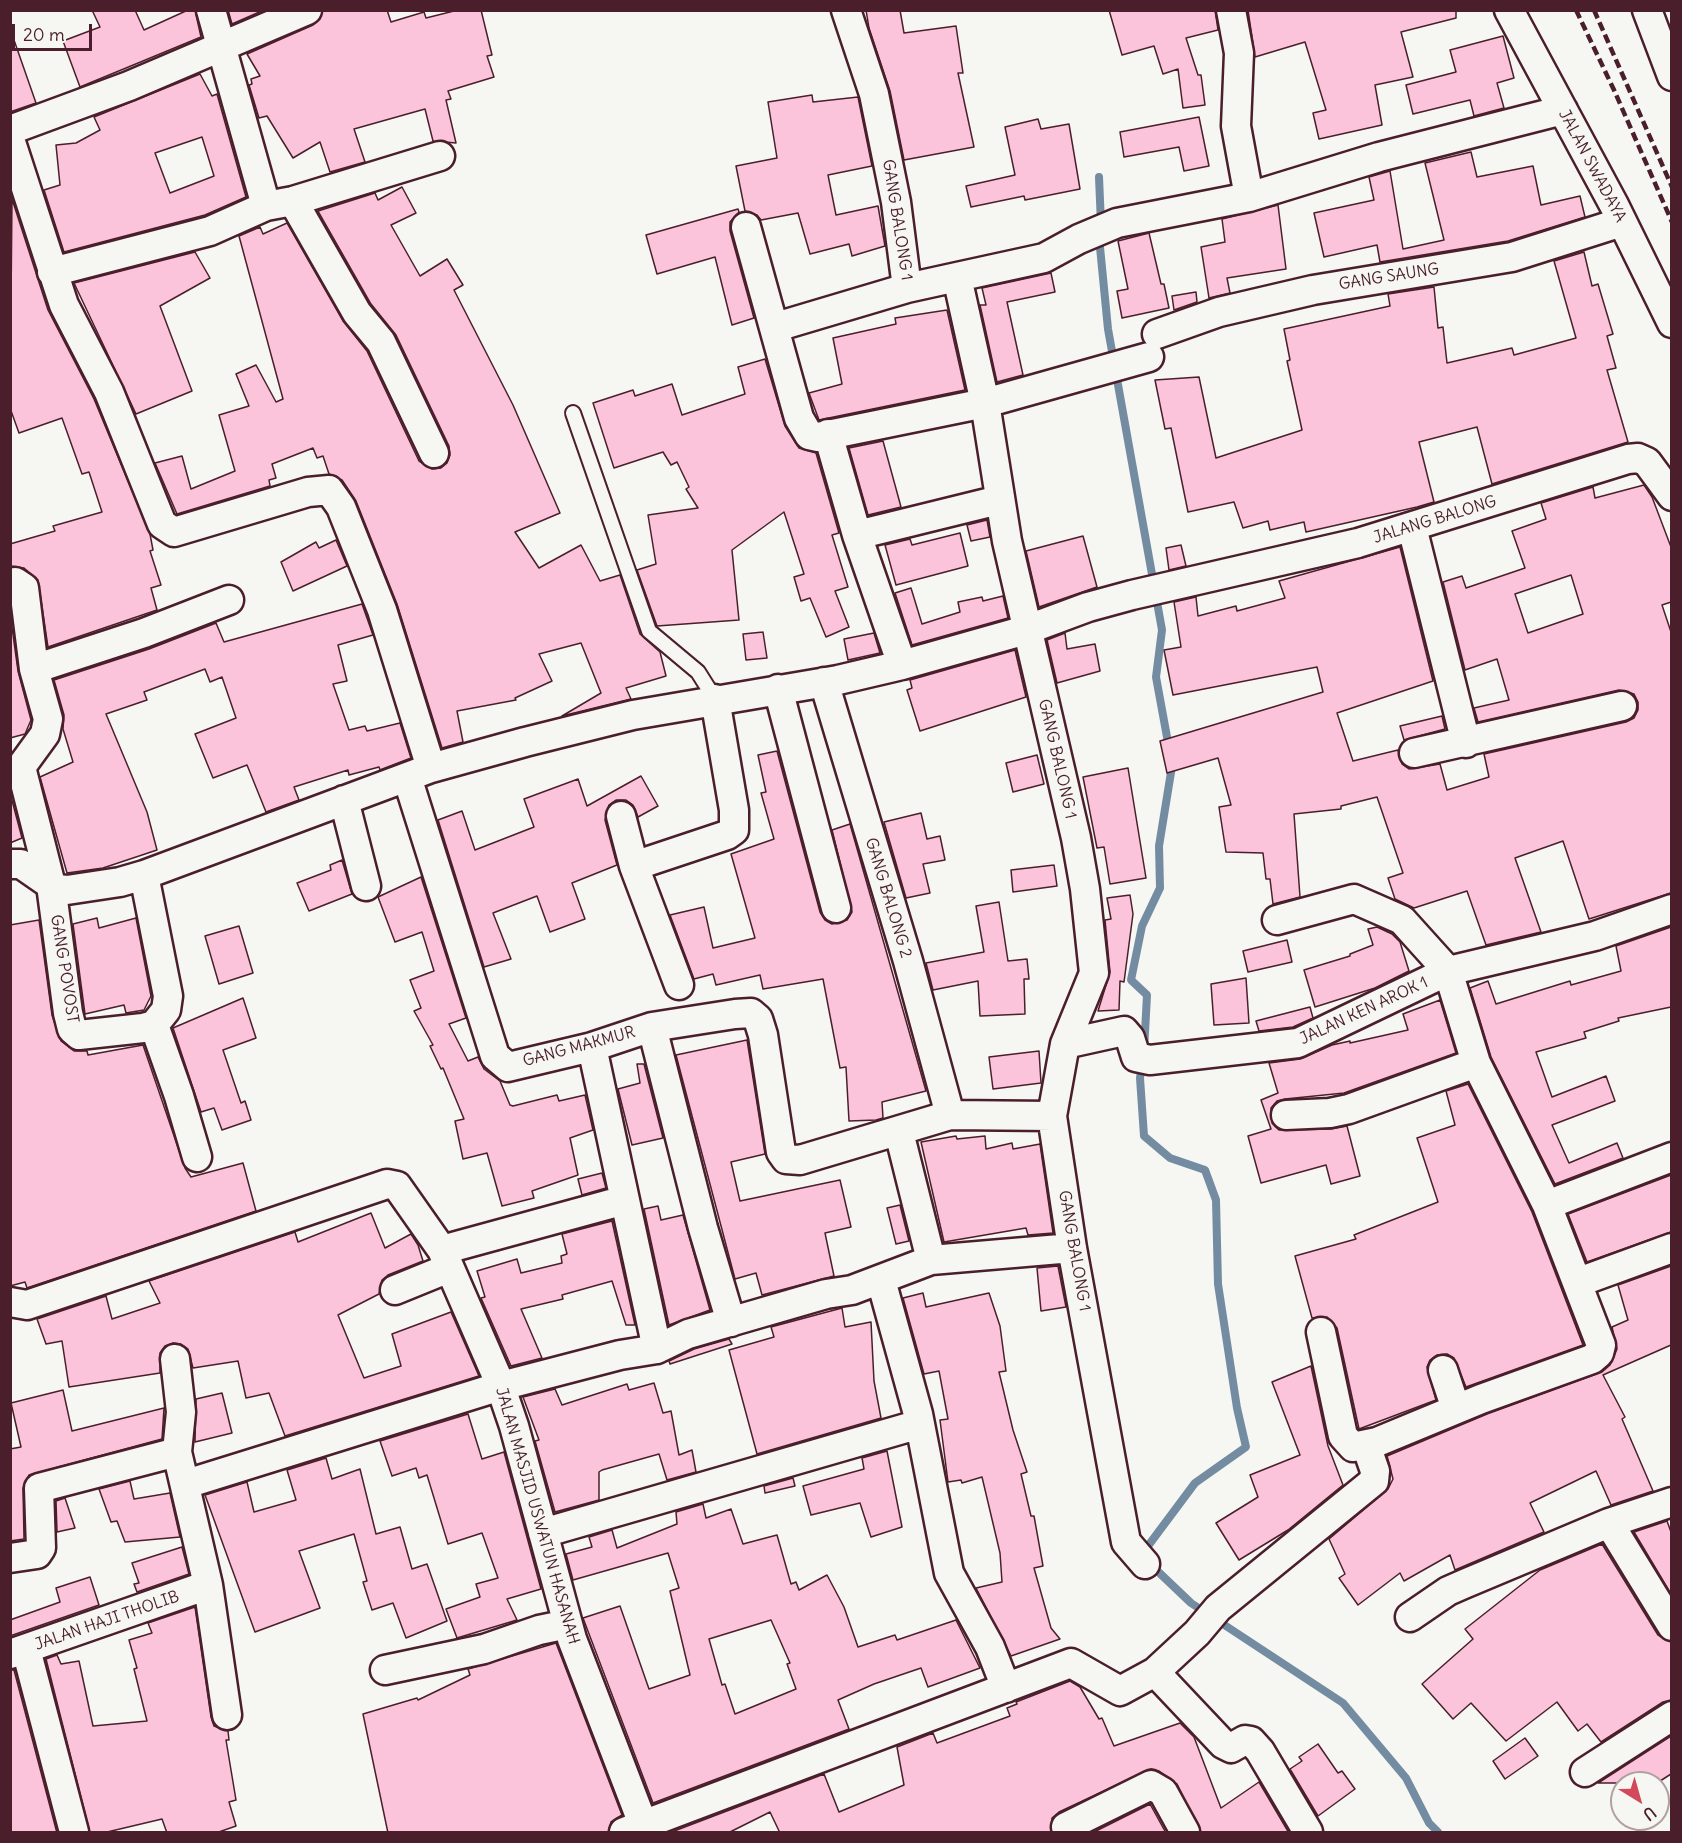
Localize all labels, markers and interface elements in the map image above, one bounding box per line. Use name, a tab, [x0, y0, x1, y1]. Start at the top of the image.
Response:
scale bar	[15, 12, 94, 50]
text: 20 m	[23, 23, 65, 46]
street label: JALAN SWADAYA	[1554, 106, 1630, 226]
street label: GANG BALONG 1	[878, 158, 916, 282]
street label: GANG SAUNG	[1338, 260, 1440, 294]
street label: JALANG BALONG	[1371, 492, 1499, 548]
street label: GANG BALONG 1	[1034, 697, 1080, 821]
street label: GANG BALONG 2	[861, 836, 915, 960]
street label: GANG POVOST	[46, 913, 82, 1025]
street label: JALAN KEN AROK 1	[1297, 973, 1431, 1049]
street label: GANG MAKMUR	[521, 1023, 637, 1071]
street label: GANG BALONG 1	[1054, 1189, 1094, 1313]
street label: JALAN MASJID USWATUN HASANAH	[491, 1385, 583, 1647]
street label: JALAN HAJI THOLIB	[32, 1587, 182, 1655]
north arrow	[1610, 1771, 1670, 1831]
text: U	[1639, 1803, 1660, 1825]

